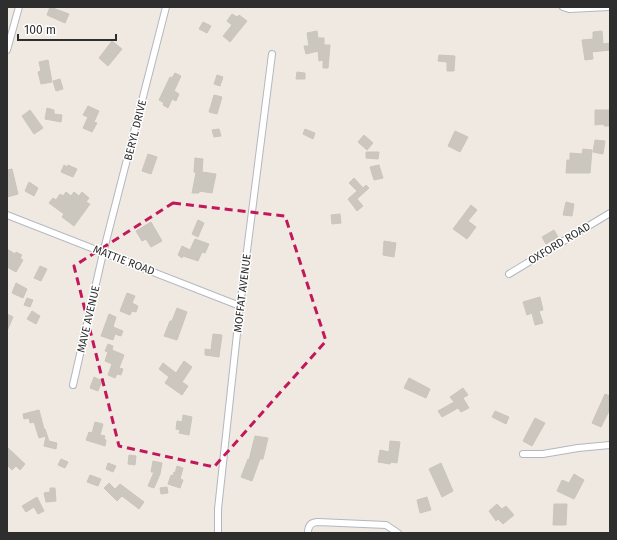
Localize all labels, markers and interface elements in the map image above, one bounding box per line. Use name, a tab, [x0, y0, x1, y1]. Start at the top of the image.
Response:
scale bar	[18, 16, 116, 42]
text: 100 m	[24, 23, 56, 37]
street label: BERYL DRIVE	[122, 98, 149, 162]
street label: OXFORD ROAD	[526, 220, 593, 267]
street label: MATTIE ROAD	[91, 243, 157, 278]
street label: MOFFAT AVENUE	[231, 253, 254, 333]
street label: MAVE AVENUE	[74, 284, 103, 354]

